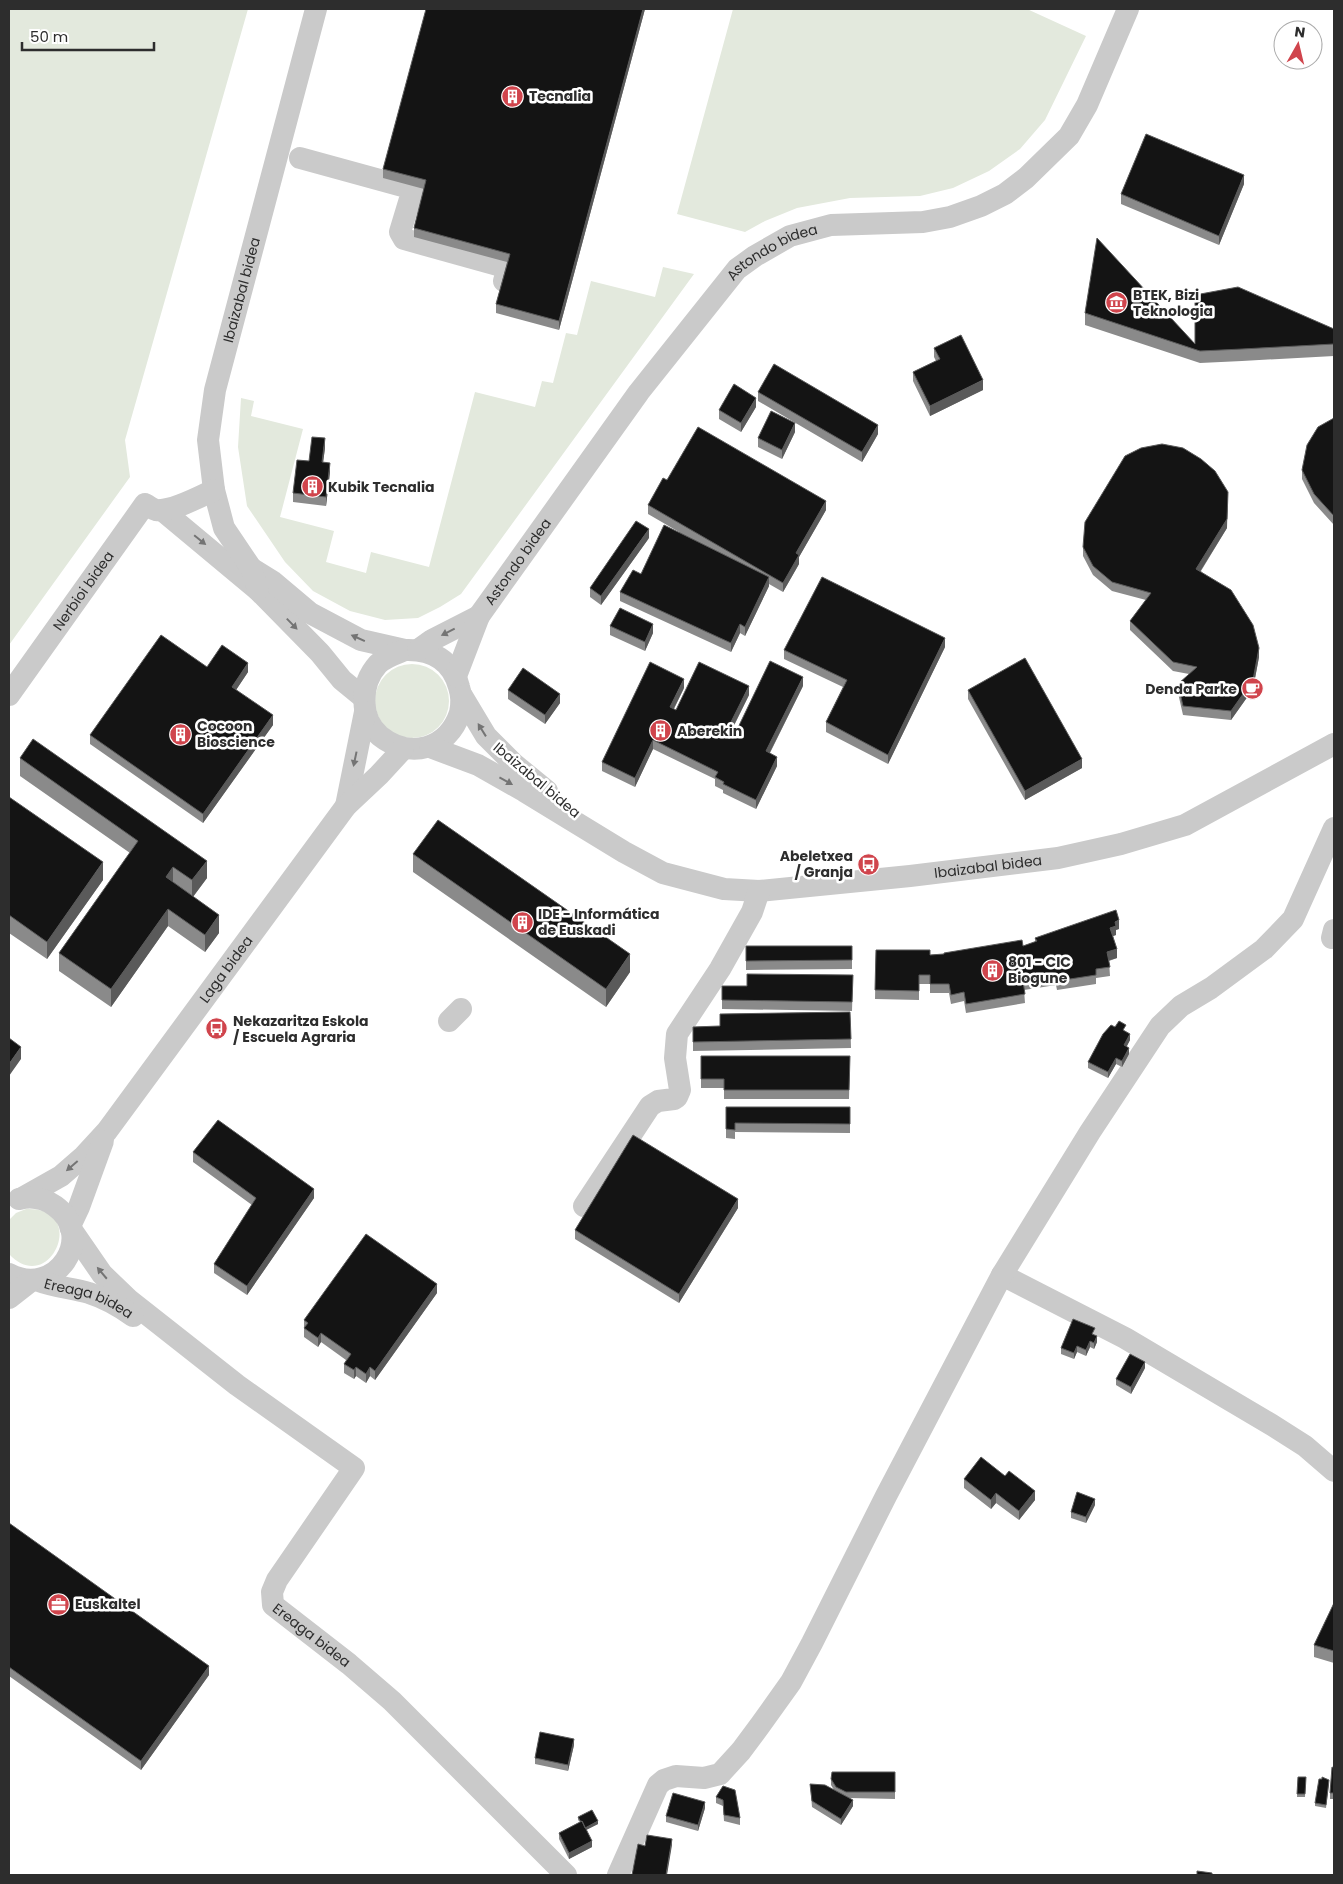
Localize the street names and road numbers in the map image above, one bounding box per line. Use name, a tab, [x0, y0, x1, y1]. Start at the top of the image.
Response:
street label: Astondo bidea	[722, 219, 820, 285]
street label: Ibaizabal bidea	[218, 235, 265, 345]
street label: Astondo bidea	[480, 514, 556, 609]
street label: Nerbioi bidea	[48, 547, 118, 635]
street label: Ibaizabal bidea	[489, 738, 585, 822]
street label: Ibaizabal bidea	[933, 850, 1043, 883]
street label: Laga bidea	[195, 932, 257, 1007]
street label: Ereaga bidea	[42, 1273, 137, 1323]
street label: Ereaga bidea	[269, 1598, 355, 1672]

